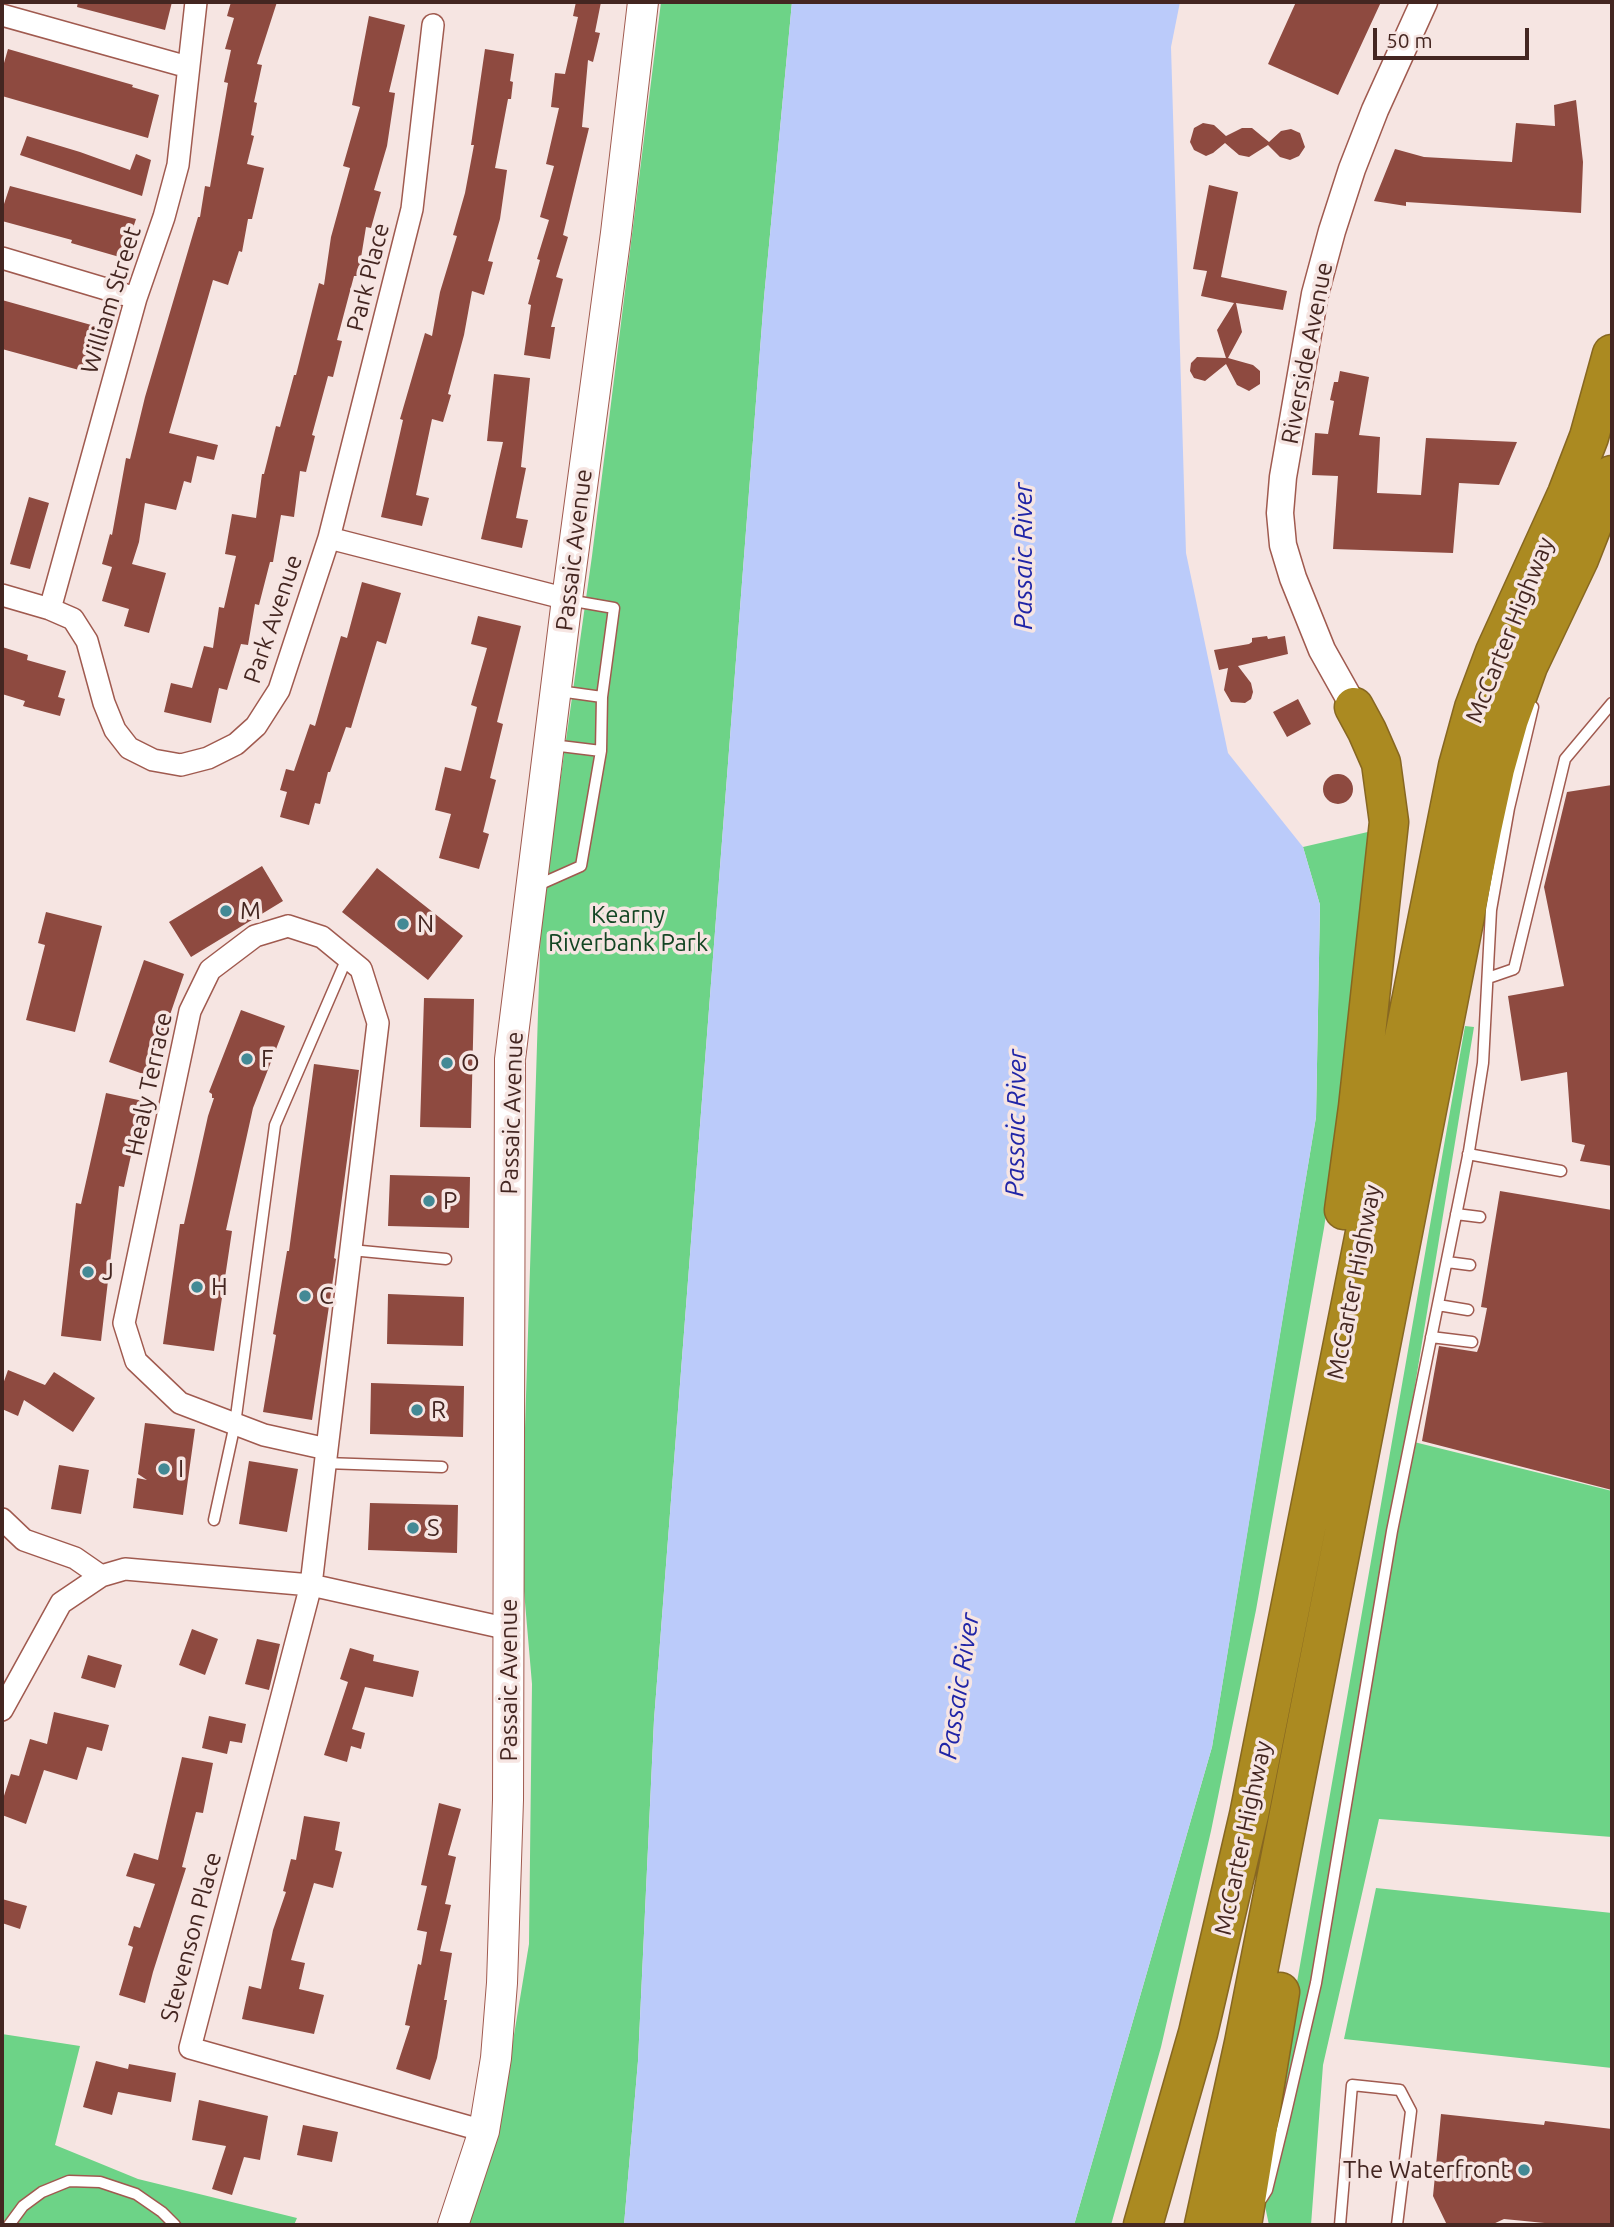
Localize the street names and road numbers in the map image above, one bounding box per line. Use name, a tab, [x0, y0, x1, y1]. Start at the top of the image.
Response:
street label: Park Place	[341, 220, 395, 334]
street label: William Street	[75, 223, 147, 377]
street label: Riverside Avenue	[1275, 260, 1339, 446]
street label: Passaic Avenue	[550, 467, 598, 633]
street label: McCarter Highway	[1460, 533, 1560, 727]
street label: Park Avenue	[238, 551, 308, 687]
street label: Healy Terrace	[120, 1010, 178, 1158]
street label: Passaic Avenue	[495, 1031, 529, 1195]
street label: McCarter Highway	[1321, 1182, 1387, 1382]
street label: Passaic Avenue	[495, 1599, 523, 1761]
street label: McCarter Highway	[1208, 1738, 1278, 1938]
street label: Stevenson Place	[154, 1849, 228, 2025]

